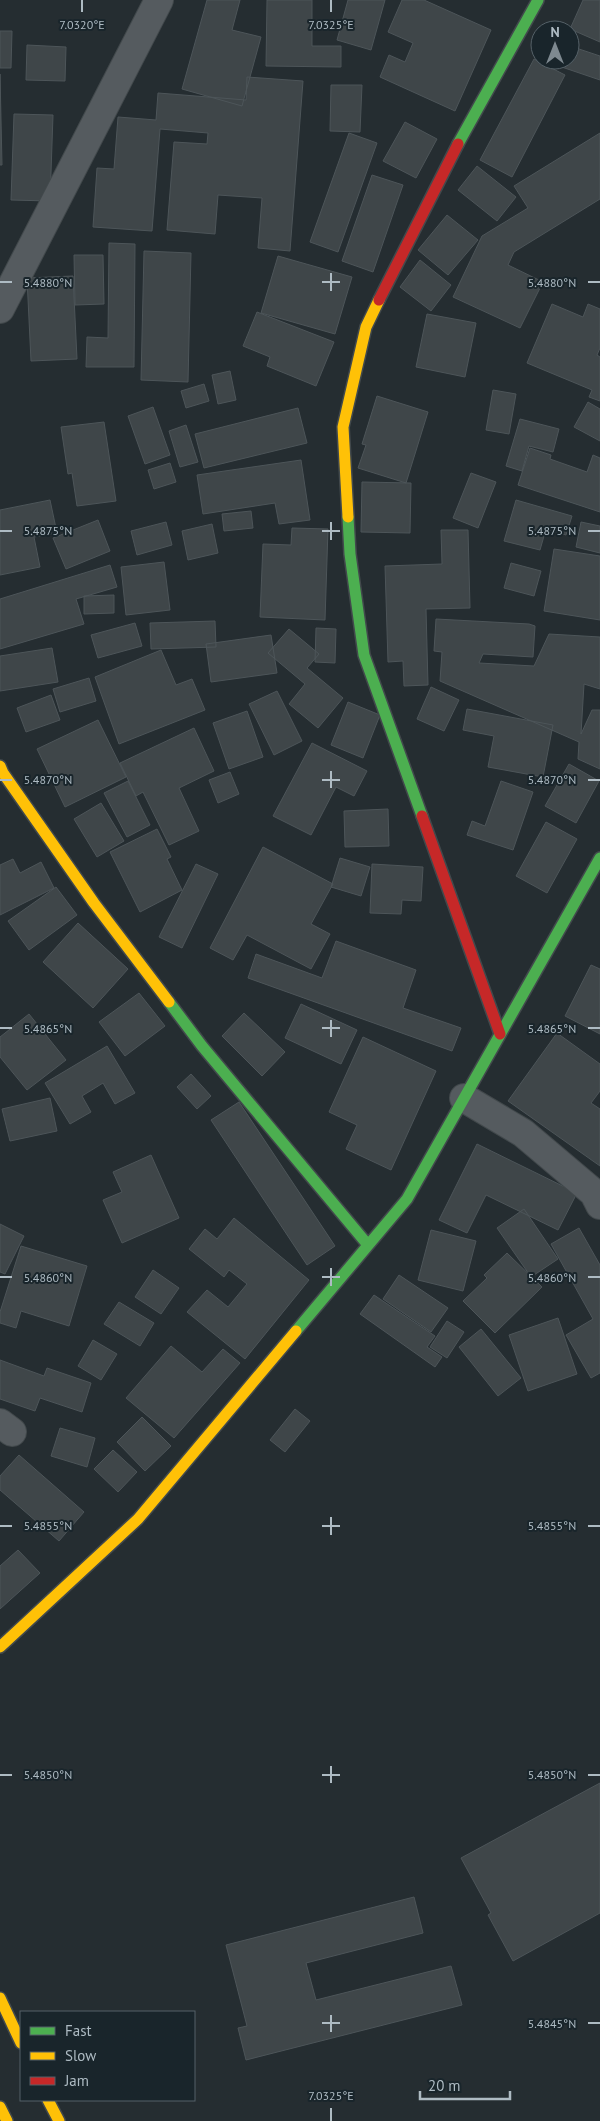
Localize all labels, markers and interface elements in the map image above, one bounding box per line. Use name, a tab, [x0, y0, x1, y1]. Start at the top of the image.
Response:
text: 7.0320°E	[59, 17, 105, 32]
text: 7.0325°E	[308, 17, 354, 32]
north arrow	[530, 20, 580, 70]
text: N	[550, 23, 560, 41]
text: 5.4880°N	[24, 275, 72, 290]
text: 5.4880°N	[528, 275, 576, 290]
text: 5.4875°N	[24, 523, 72, 538]
text: 5.4875°N	[528, 523, 576, 538]
text: 5.4870°N	[24, 772, 72, 787]
text: 5.4870°N	[528, 772, 576, 787]
text: 5.4865°N	[24, 1021, 72, 1036]
text: 5.4865°N	[528, 1021, 576, 1036]
text: 5.4860°N	[24, 1270, 72, 1285]
text: 5.4860°N	[528, 1270, 576, 1285]
text: 5.4855°N	[24, 1518, 72, 1533]
text: 5.4855°N	[528, 1518, 576, 1533]
text: 5.4850°N	[24, 1767, 72, 1782]
text: 5.4850°N	[528, 1767, 576, 1782]
legend	[20, 2011, 195, 2101]
text: 5.4845°N	[528, 2016, 576, 2031]
text: Fast	[65, 2021, 92, 2040]
text: Slow	[65, 2046, 96, 2065]
scale bar	[420, 2068, 510, 2100]
text: Jam	[64, 2071, 89, 2090]
text: 20 m	[428, 2076, 461, 2095]
text: 7.0325°E	[308, 2088, 354, 2103]

